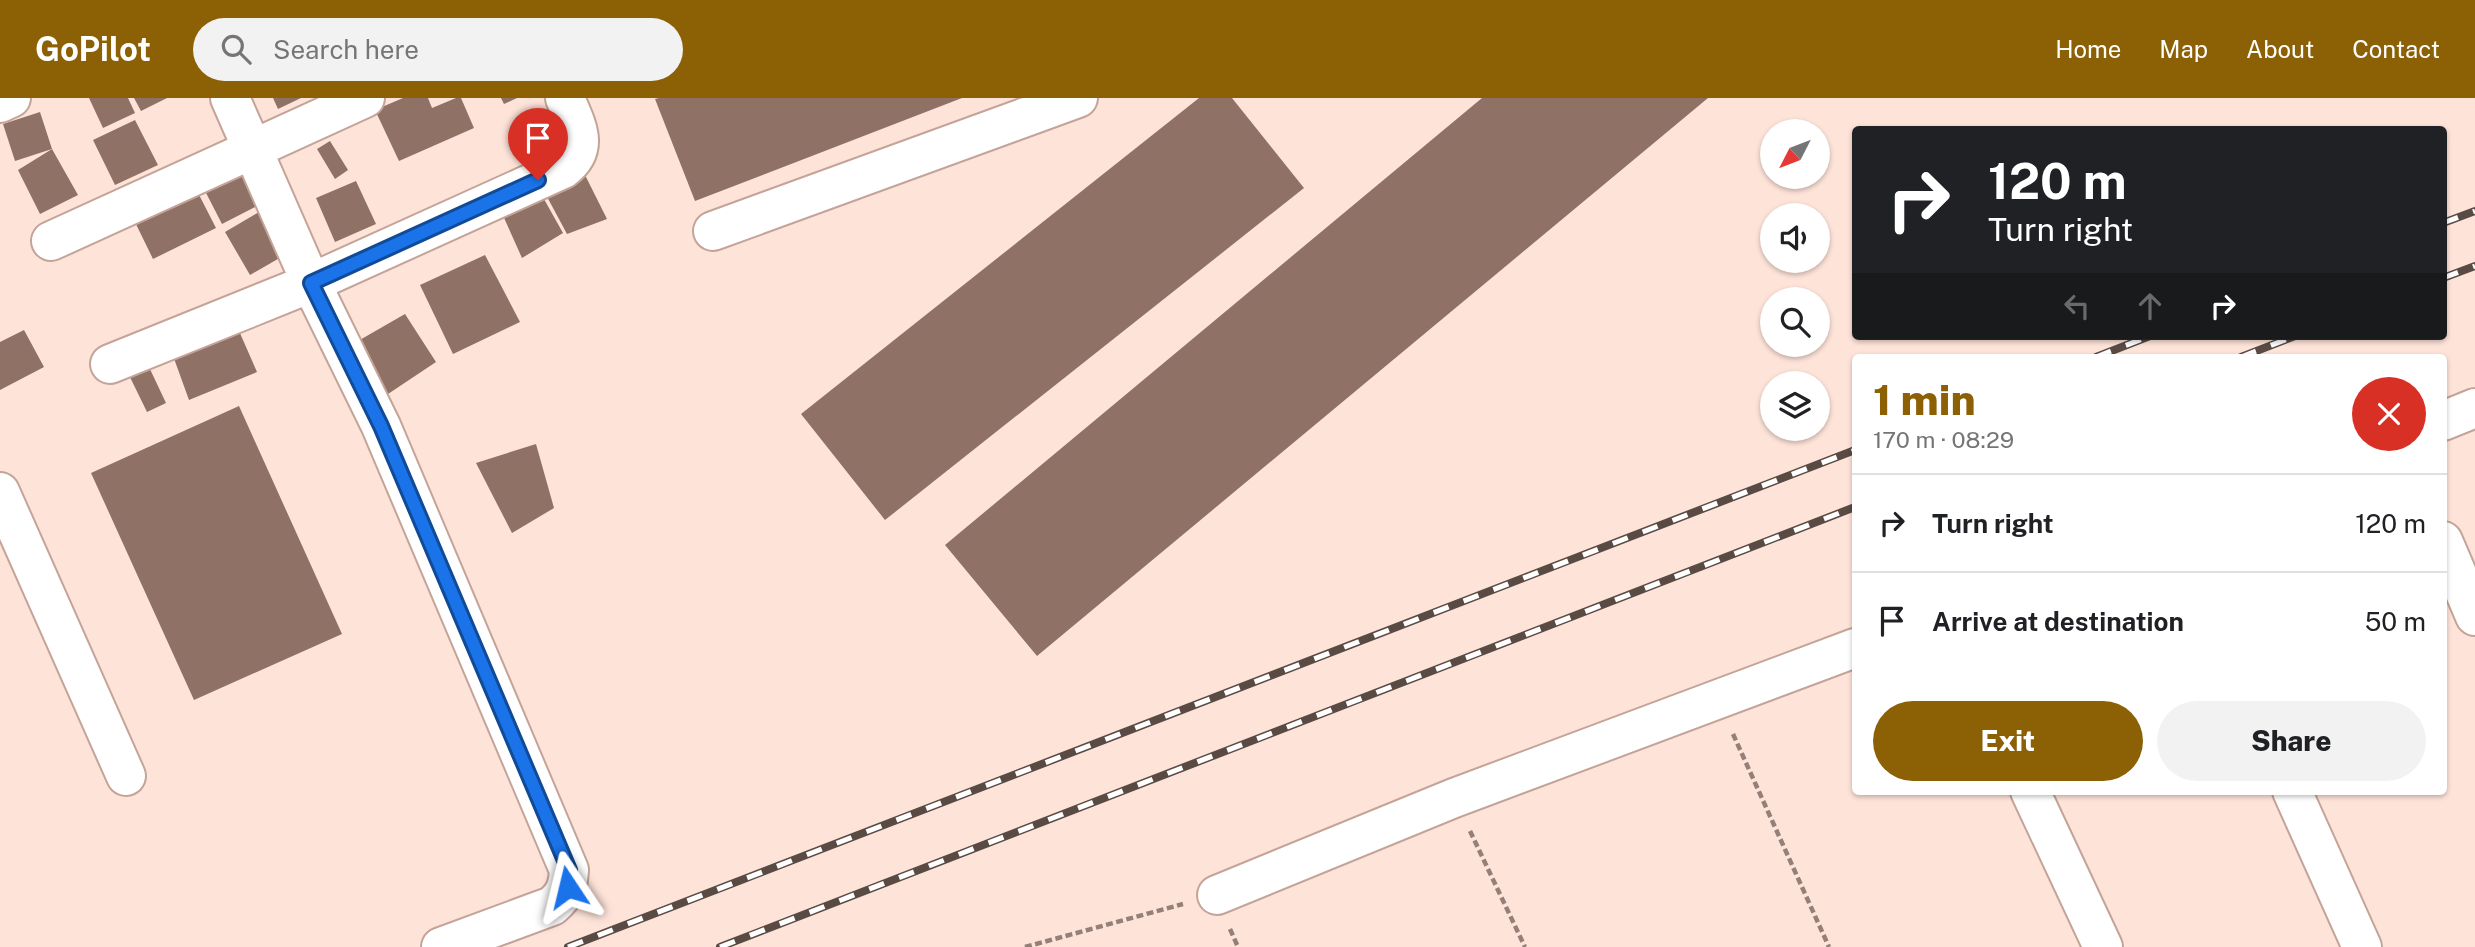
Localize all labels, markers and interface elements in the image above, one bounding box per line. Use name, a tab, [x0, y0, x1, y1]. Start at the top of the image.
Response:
search box	[193, 18, 683, 81]
text: GoPilot	[35, 30, 151, 68]
icon: search	[217, 30, 255, 68]
text: Search here	[273, 34, 419, 65]
text: Home	[2055, 35, 2121, 63]
text: Map	[2159, 35, 2208, 63]
text: About	[2246, 35, 2314, 63]
text: Contact	[2352, 35, 2440, 63]
pin	[508, 108, 568, 180]
icon: arrive	[519, 119, 557, 157]
north arrow	[1760, 119, 1830, 189]
map controls	[1760, 119, 1830, 441]
text: 120 m	[1988, 152, 2127, 210]
icon: right	[1873, 154, 1964, 245]
button: sound	[1760, 203, 1830, 273]
text: Turn right	[1988, 211, 2133, 248]
button: search	[1760, 287, 1830, 357]
icon: left	[2058, 287, 2096, 325]
icon: ahead	[2131, 287, 2169, 325]
icon: right	[2204, 287, 2242, 325]
button: layers	[1760, 371, 1830, 441]
text: 1 min	[1873, 375, 1976, 424]
button: close	[2352, 377, 2426, 451]
text: 170 m · 08:29	[1873, 426, 2014, 453]
icon: right	[1873, 504, 1911, 542]
text: Turn right	[1932, 508, 2054, 539]
text: 120 m	[2355, 508, 2426, 539]
icon: arrive	[1873, 602, 1911, 640]
text: Arrive at destination	[1932, 606, 2184, 637]
text: 50 m	[2365, 606, 2426, 637]
button: Exit	[1873, 701, 2143, 781]
button: Share	[2157, 701, 2426, 781]
position arrow	[531, 850, 605, 924]

